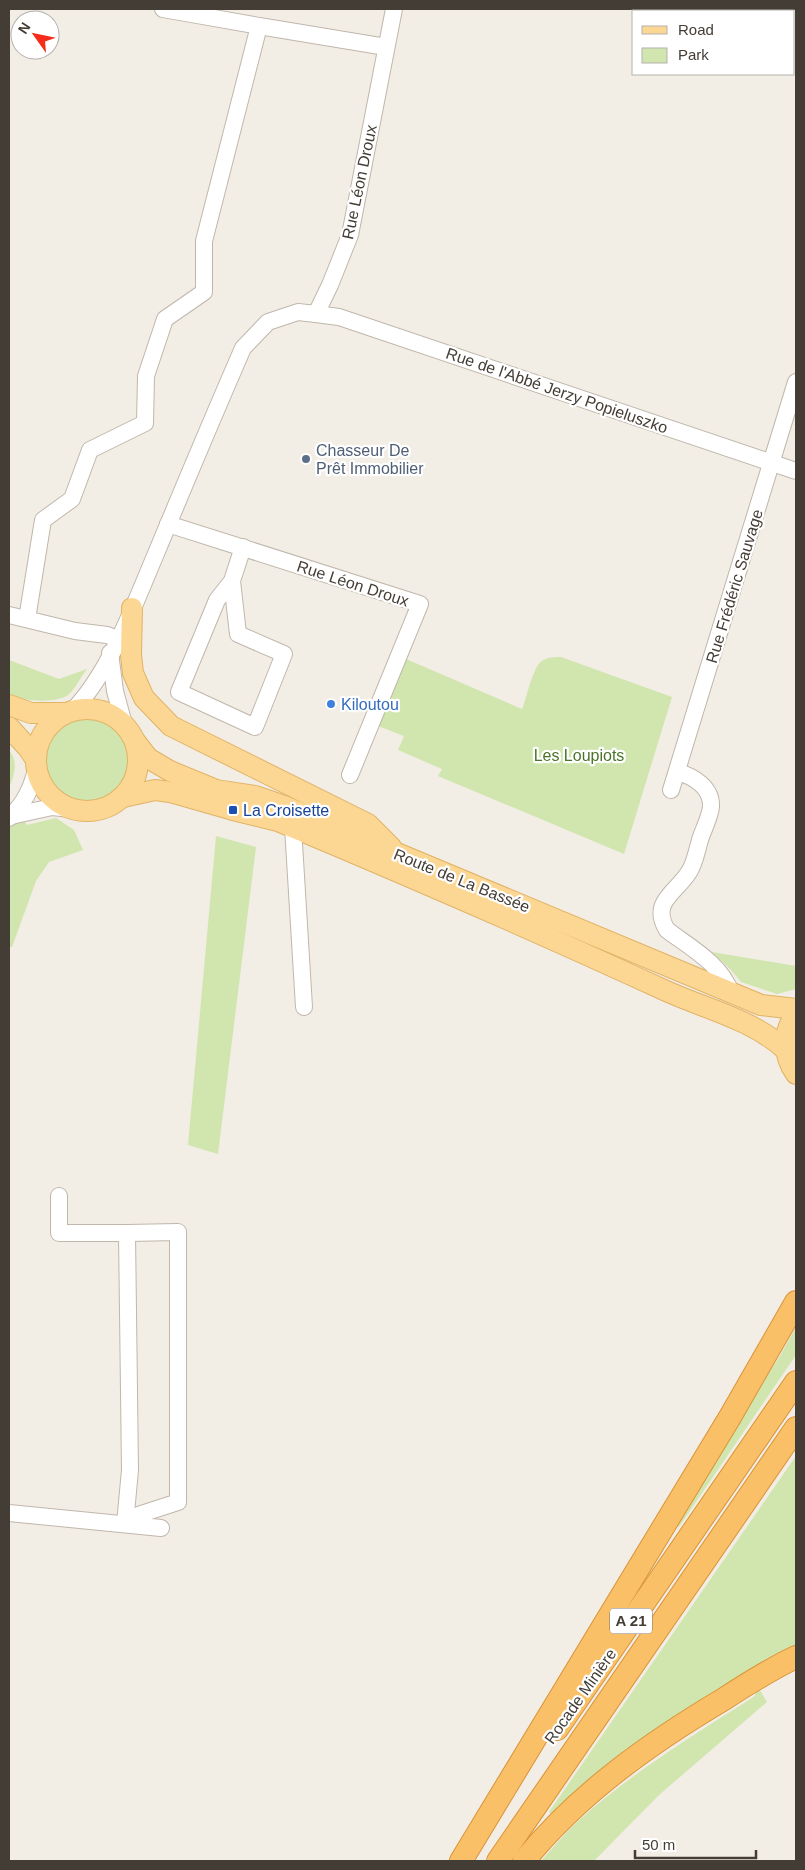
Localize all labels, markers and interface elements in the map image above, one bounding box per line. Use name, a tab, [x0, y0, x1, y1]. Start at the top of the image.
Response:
north arrow	[10, 10, 60, 60]
legend	[632, 10, 795, 75]
text: N	[15, 19, 34, 37]
text: Road	[678, 21, 714, 38]
text: Park	[678, 46, 709, 63]
street label: Rue Léon Droux	[339, 123, 380, 241]
street label: Rue de l'Abbé Jerzy Popieluszko	[444, 344, 670, 437]
place label: Chasseur De Prêt Immobilier	[316, 442, 424, 477]
marker: Chasseur De Prêt Immobilier	[300, 453, 312, 465]
street label: Rue Frédéric Sauvage	[703, 507, 766, 665]
street label: Rue Léon Droux	[295, 557, 411, 610]
place label: Kiloutou	[341, 696, 399, 713]
marker: Kiloutou	[325, 698, 337, 710]
park label: Les Loupiots	[534, 747, 624, 764]
place label: La Croisette	[243, 802, 329, 819]
marker: La Croisette	[227, 804, 239, 816]
street label: Route de La Bassée	[391, 845, 532, 916]
road number: A 21	[610, 1608, 652, 1634]
street label: Rocade Minière	[541, 1645, 620, 1747]
scale bar	[635, 1828, 756, 1860]
text: 50 m	[642, 1836, 675, 1853]

